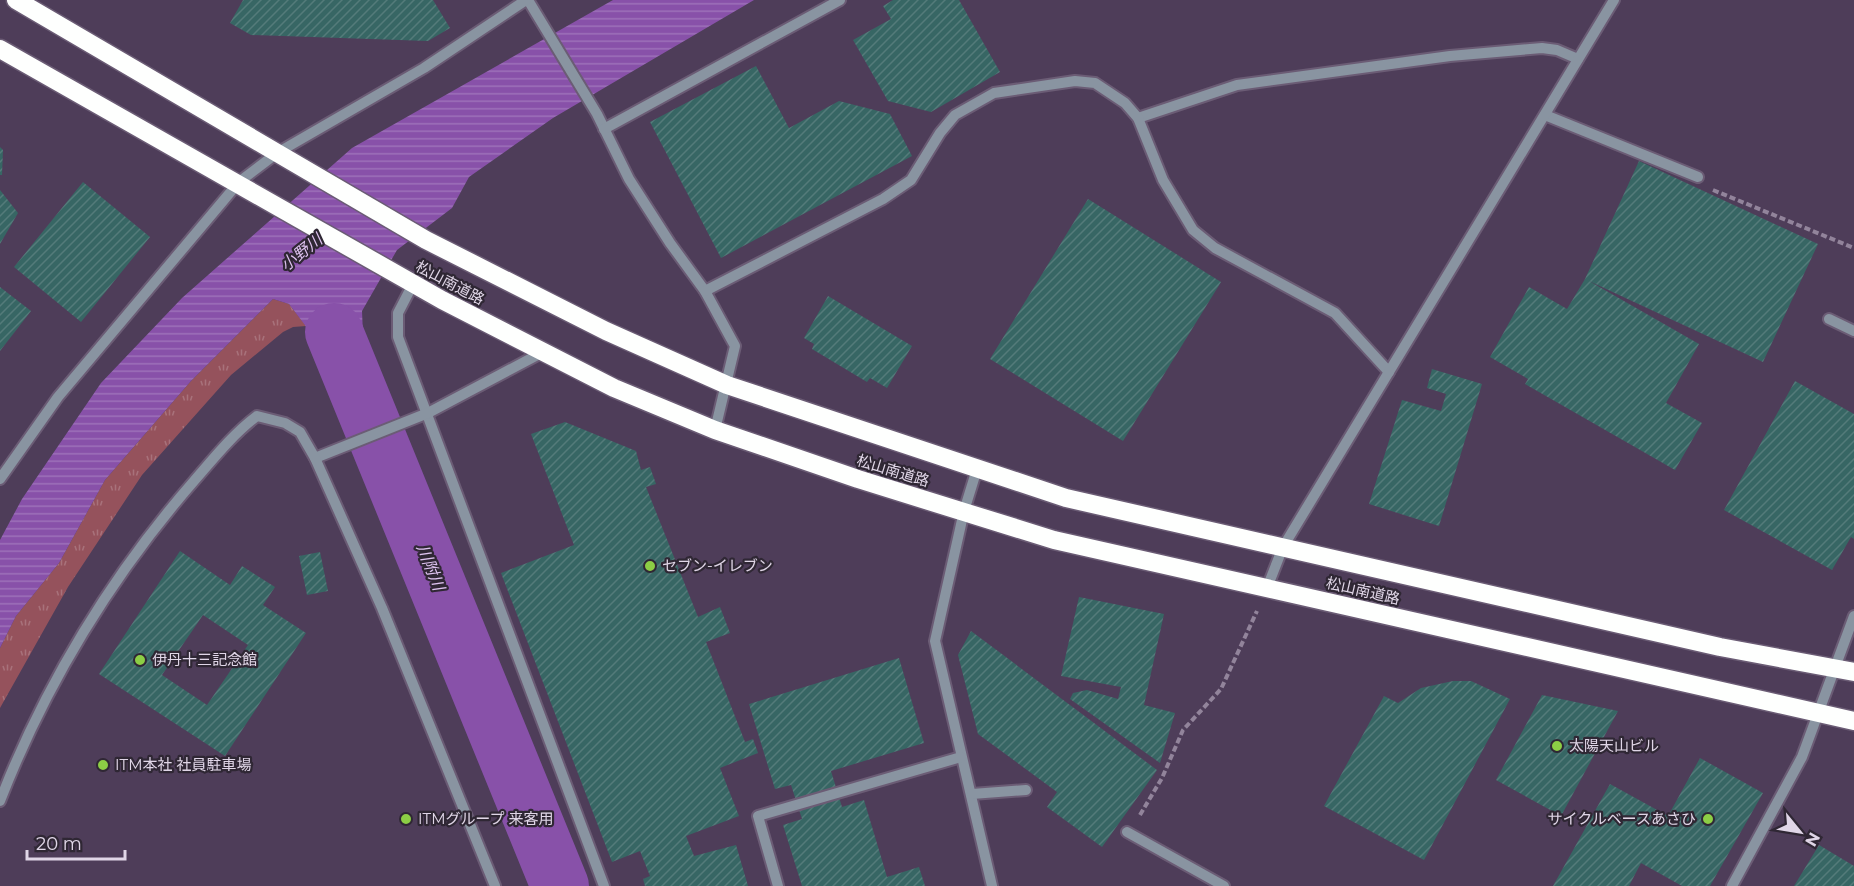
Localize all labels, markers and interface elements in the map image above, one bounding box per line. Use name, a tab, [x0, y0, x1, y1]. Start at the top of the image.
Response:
water label: 小野川	[277, 229, 327, 275]
street label: 松山南道路	[413, 257, 488, 309]
street label: 松山南道路	[854, 450, 932, 491]
water label: 川附川	[413, 541, 449, 595]
place label: セブン-イレブン	[662, 556, 773, 575]
marker: セブン-イレブン	[643, 559, 657, 573]
street label: 松山南道路	[1324, 573, 1402, 608]
place label: 伊丹十三記念館	[152, 650, 257, 669]
marker: 伊丹十三記念館	[133, 653, 147, 667]
place label: 太陽天山ビル	[1569, 736, 1659, 755]
marker: 太陽天山ビル	[1550, 739, 1564, 753]
place label: ITM本社 社員駐車場	[115, 755, 251, 774]
marker: ITM本社 社員駐車場	[96, 758, 110, 772]
north arrow	[1770, 802, 1830, 862]
place label: ITMグループ 来客用	[418, 809, 554, 828]
place label: サイクルベースあさひ	[1547, 809, 1696, 828]
marker: ITMグループ 来客用	[399, 812, 413, 826]
marker: サイクルベースあさひ	[1701, 812, 1715, 826]
scale bar	[27, 823, 124, 861]
text: N	[1801, 829, 1824, 850]
text: 20 m	[36, 833, 82, 855]

